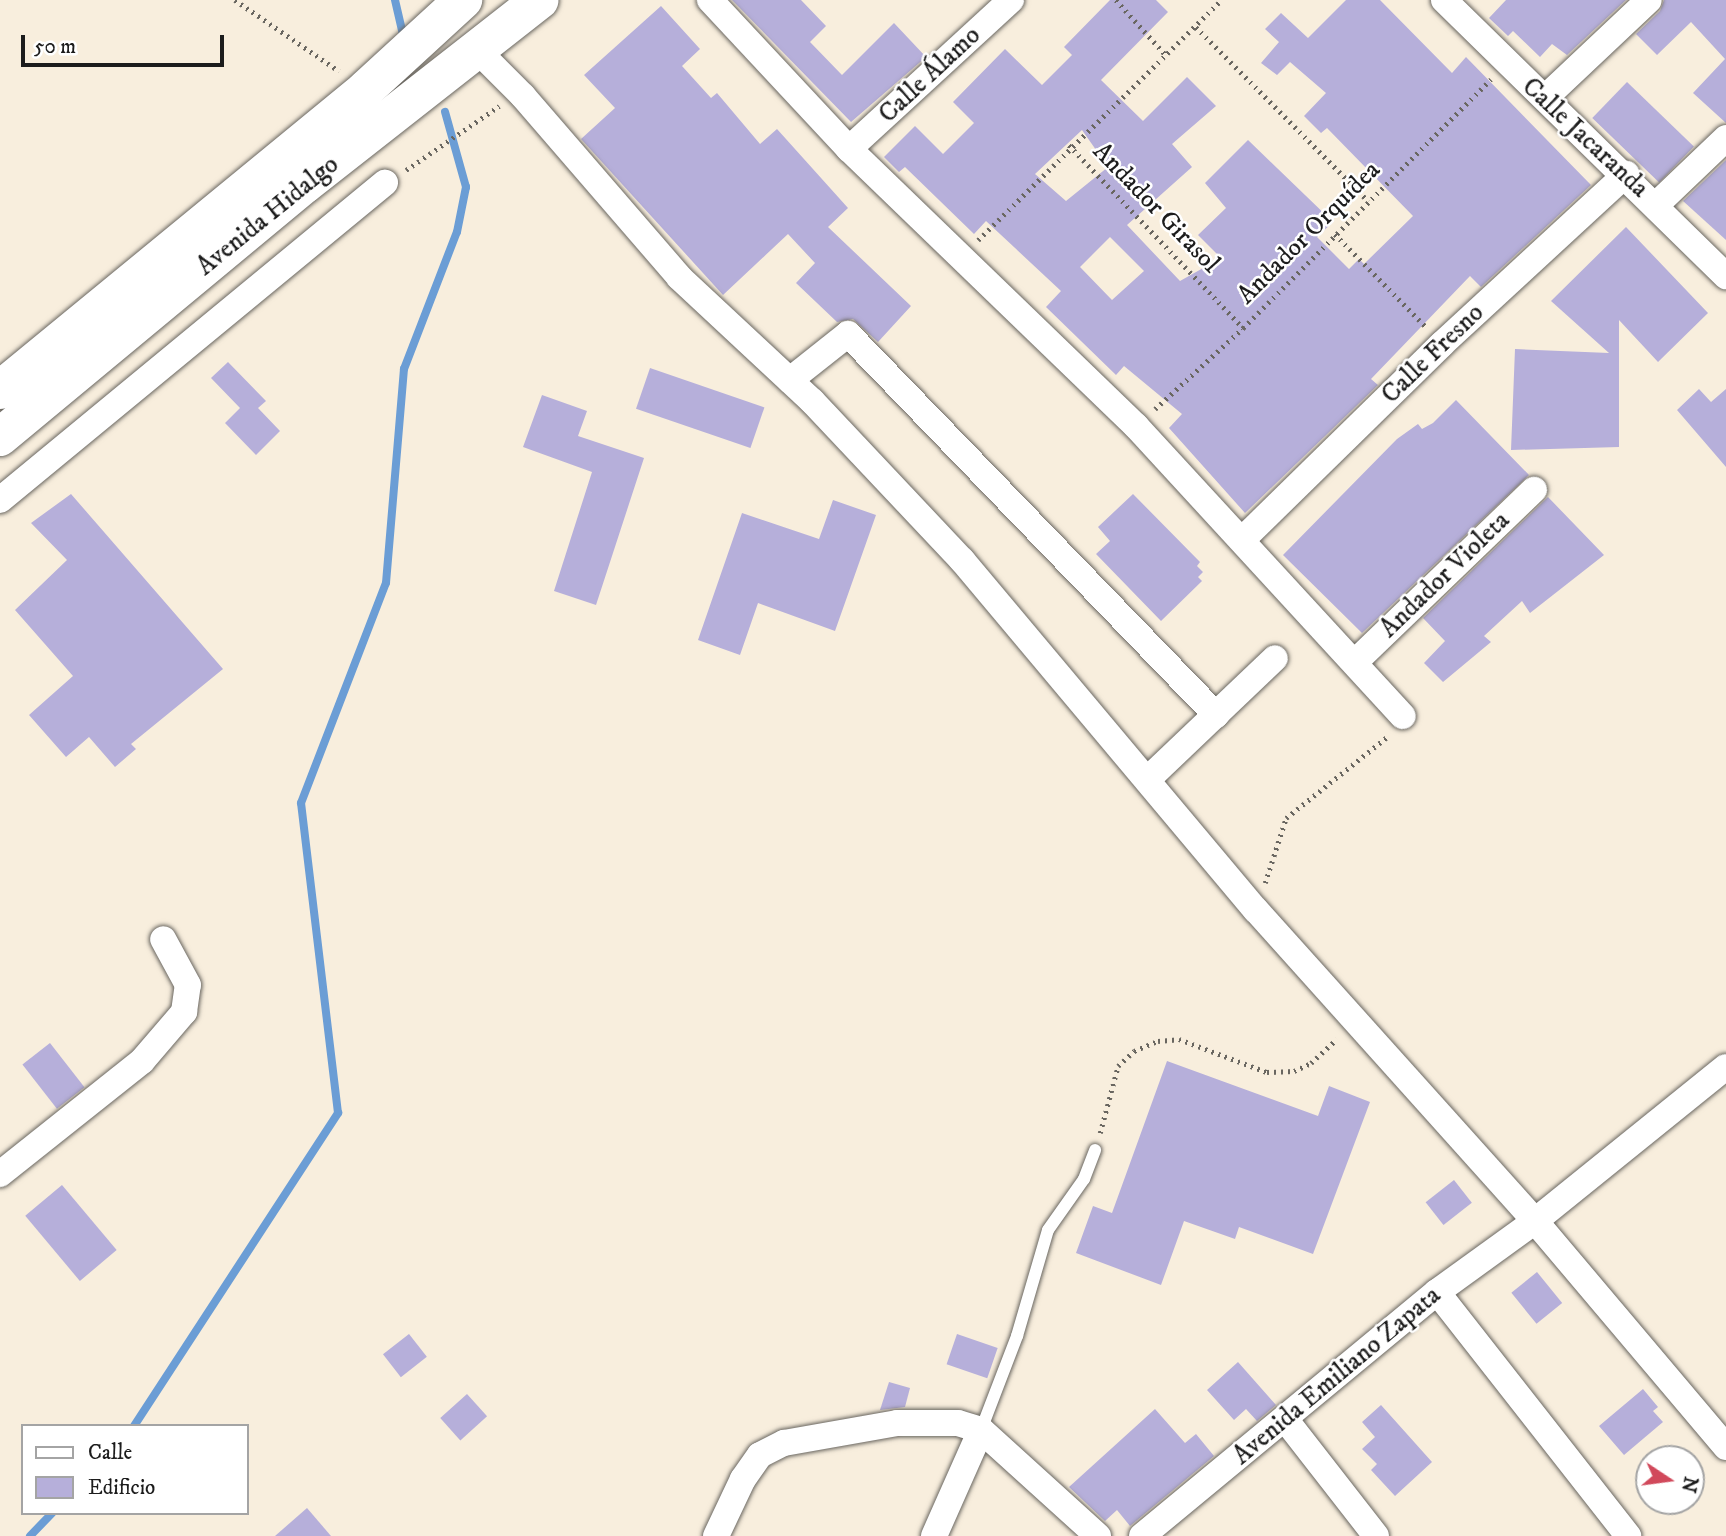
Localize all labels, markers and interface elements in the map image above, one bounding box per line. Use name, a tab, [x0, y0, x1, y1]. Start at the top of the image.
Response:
street label: Calle Álamo	[873, 20, 987, 130]
scale bar	[24, 21, 228, 65]
text: 50 m	[34, 34, 76, 60]
street label: Calle Jacaranda	[1515, 71, 1655, 205]
street label: Andador Girasol	[1086, 136, 1226, 280]
street label: Avenida Hidalgo	[191, 149, 345, 283]
street label: Andador Orquídea	[1231, 155, 1387, 311]
street label: Calle Fresno	[1375, 298, 1491, 410]
street label: Andador Violeta	[1374, 505, 1516, 645]
street label: Avenida Emiliano Zapata	[1227, 1280, 1447, 1472]
legend	[21, 1424, 248, 1515]
text: Calle	[88, 1440, 132, 1466]
north arrow	[1635, 1445, 1705, 1515]
text: N	[1676, 1474, 1702, 1495]
text: Edificio	[88, 1475, 155, 1501]

